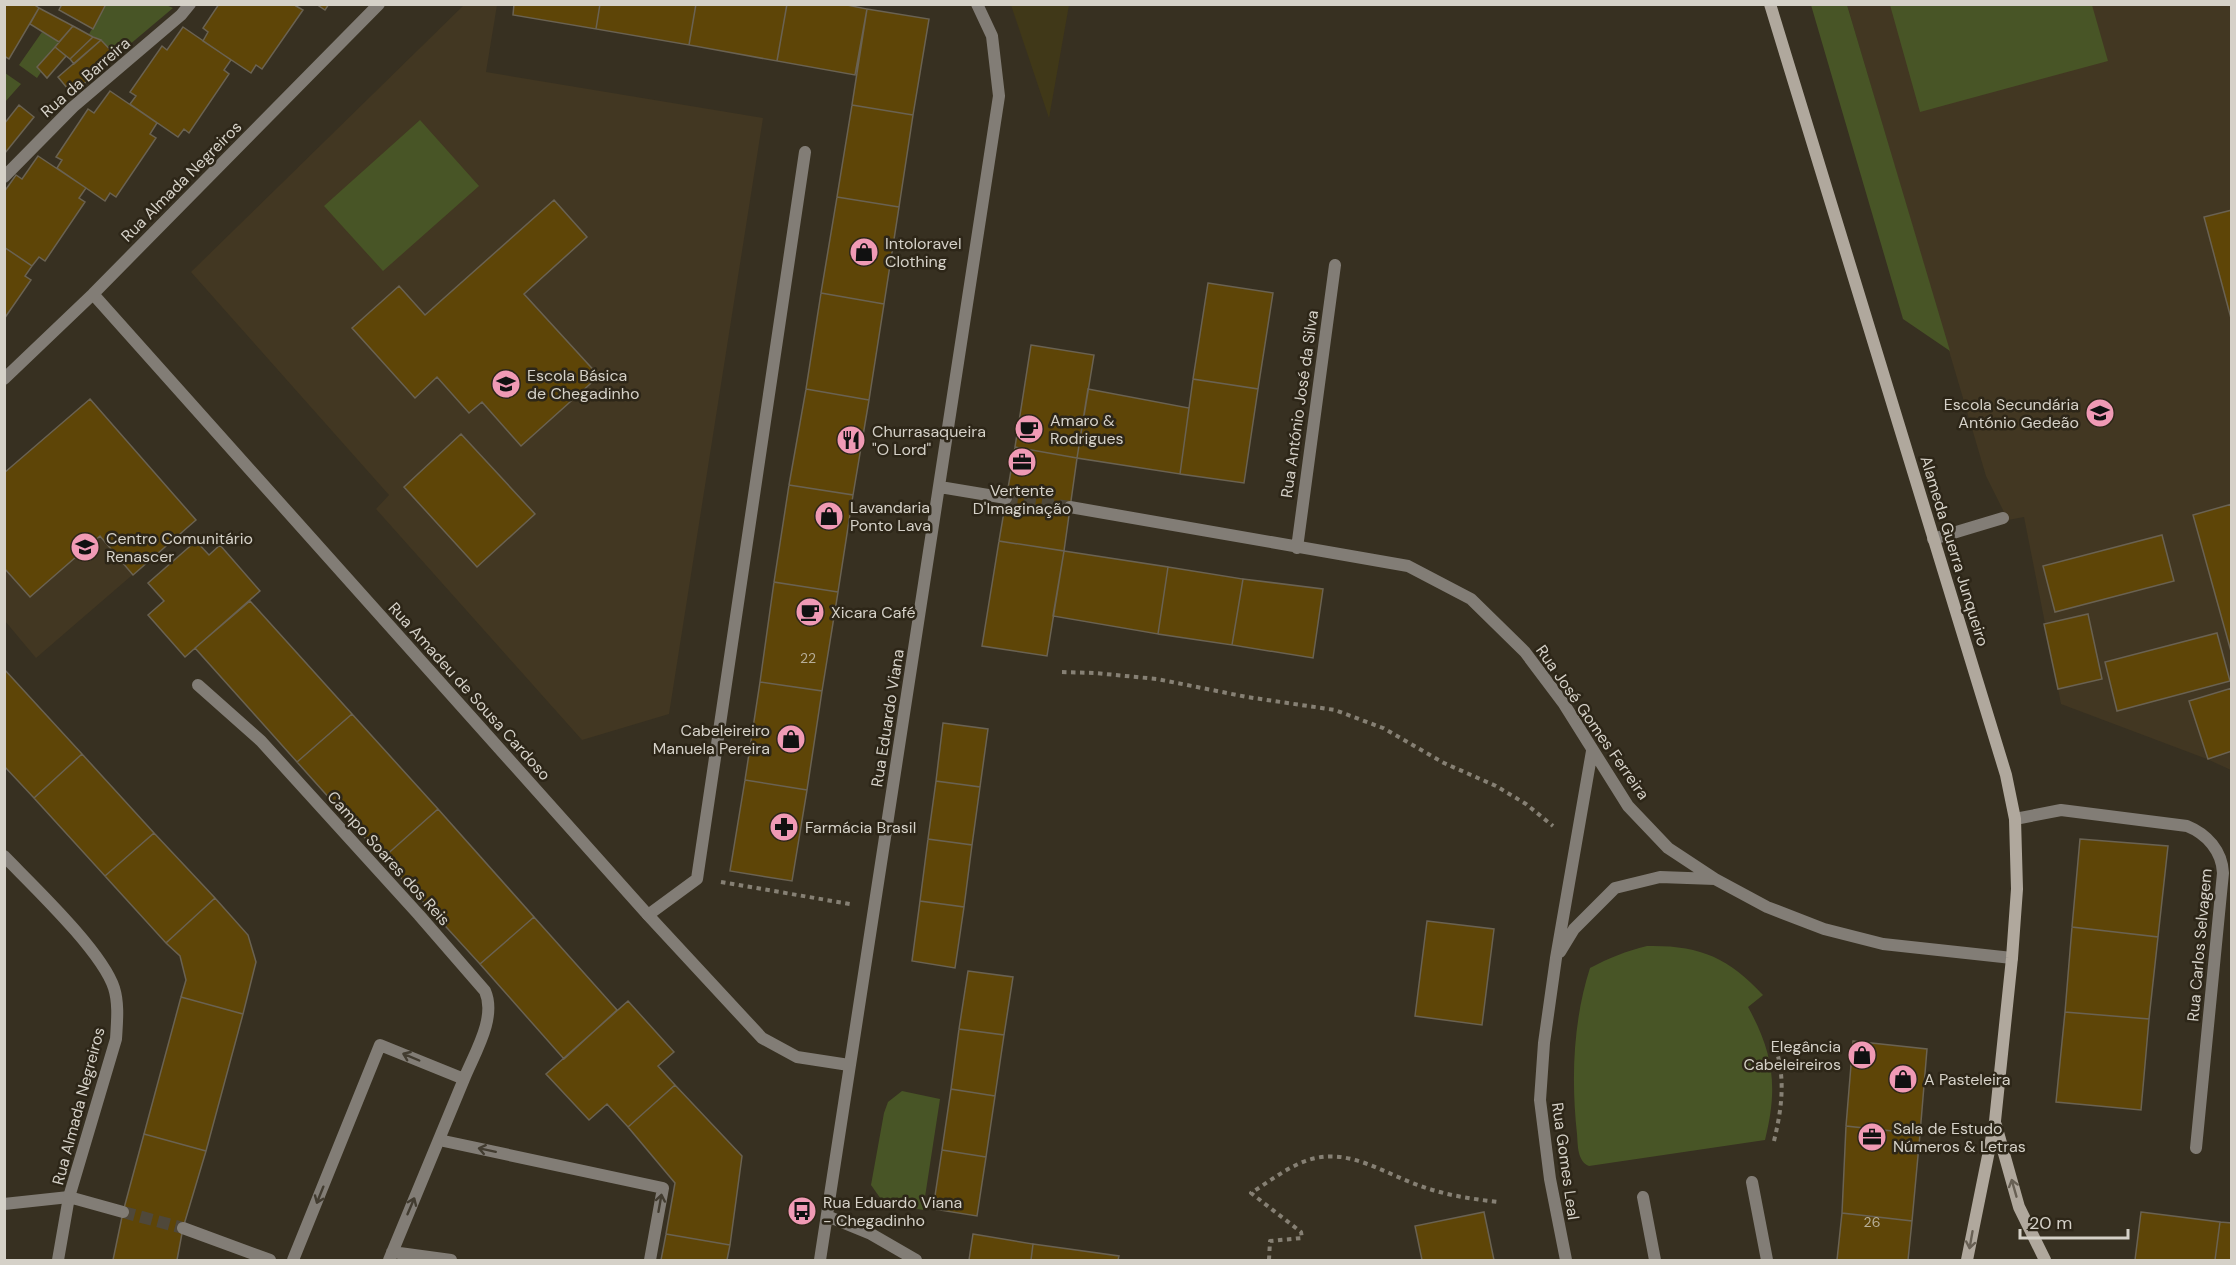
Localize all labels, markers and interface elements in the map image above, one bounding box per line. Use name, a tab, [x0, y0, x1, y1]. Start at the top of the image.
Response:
street label: Rua da Barreira	[36, 33, 135, 122]
street label: Rua Almada Negreiros	[116, 116, 246, 246]
place label: Intoloravel Clothing	[885, 233, 962, 272]
shop icon: Intoloravel Clothing	[848, 236, 880, 268]
street label: Rua António José da Silva	[1276, 309, 1323, 499]
place label: Escola Básica de Chegadinho	[527, 365, 639, 404]
school or university icon: Escola Básica de Chegadinho	[490, 368, 522, 400]
place label: Escola Secundária António Gedeão	[1944, 394, 2079, 433]
school or university icon: Escola Secundária António Gedeão	[2084, 397, 2116, 429]
place label: Amaro & Rodrigues	[1050, 410, 1124, 449]
cafe icon: Amaro & Rodrigues	[1013, 413, 1045, 445]
place label: Churrasaqueira "O Lord"	[872, 421, 986, 460]
restaurant icon: Churrasaqueira "O Lord"	[835, 424, 867, 456]
office icon: Vertente D'Imaginação	[1006, 446, 1038, 478]
street label: Alameda Guerra Junqueiro	[1916, 453, 1994, 649]
place label: Vertente D'Imaginação	[973, 480, 1071, 519]
place label: Lavandaria Ponto Lava	[850, 497, 931, 536]
shop icon: Lavandaria Ponto Lava	[813, 500, 845, 532]
place label: Centro Comunitário Renascer	[106, 528, 253, 567]
school or university icon: Centro Comunitário Renascer	[69, 531, 101, 563]
cafe icon: Xicara Café	[794, 596, 826, 628]
street label: Rua Amadeu de Sousa Cardoso	[384, 598, 555, 785]
place label: Xicara Café	[831, 602, 916, 623]
street label: Rua José Gomes Ferreira	[1531, 641, 1654, 804]
street label: Rua Eduardo Viana	[866, 648, 909, 788]
house number: 22	[800, 649, 816, 667]
place label: Cabeleireiro Manuela Pereira	[653, 720, 770, 759]
shop icon: Cabeleireiro Manuela Pereira	[775, 723, 807, 755]
street label: Campo Soares dos Reis	[322, 786, 455, 930]
pharmacy icon: Farmácia Brasil	[768, 811, 800, 843]
place label: Farmácia Brasil	[805, 817, 916, 838]
street label: Rua Carlos Selvagem	[2182, 868, 2217, 1023]
street label: Rua Almada Negreiros	[47, 1025, 110, 1187]
place label: Elegância Cabeleireiros	[1744, 1036, 1841, 1075]
shop icon: Elegância Cabeleireiros	[1846, 1039, 1878, 1071]
one-way arrow	[402, 1051, 421, 1062]
shop icon: A Pasteleira	[1887, 1063, 1919, 1095]
place label: A Pasteleira	[1924, 1069, 2010, 1090]
street label: Rua Gomes Leal	[1547, 1101, 1584, 1221]
place label: Sala de Estudo Números & Letras	[1893, 1118, 2026, 1157]
office icon: Sala de Estudo Números & Letras	[1856, 1121, 1888, 1153]
one-way arrow	[477, 1144, 496, 1156]
one-way arrow	[2008, 1179, 2019, 1198]
one-way arrow	[314, 1185, 325, 1203]
place label: Rua Eduardo Viana - Chegadinho	[823, 1192, 962, 1231]
one-way arrow	[655, 1194, 666, 1213]
bus stop icon: Rua Eduardo Viana - Chegadinho	[786, 1195, 818, 1227]
one-way arrow	[406, 1198, 417, 1216]
scale bar	[2020, 1202, 2128, 1240]
text: 20 m	[2029, 1211, 2072, 1235]
house number: 26	[1864, 1213, 1880, 1231]
one-way arrow	[1965, 1230, 1976, 1250]

